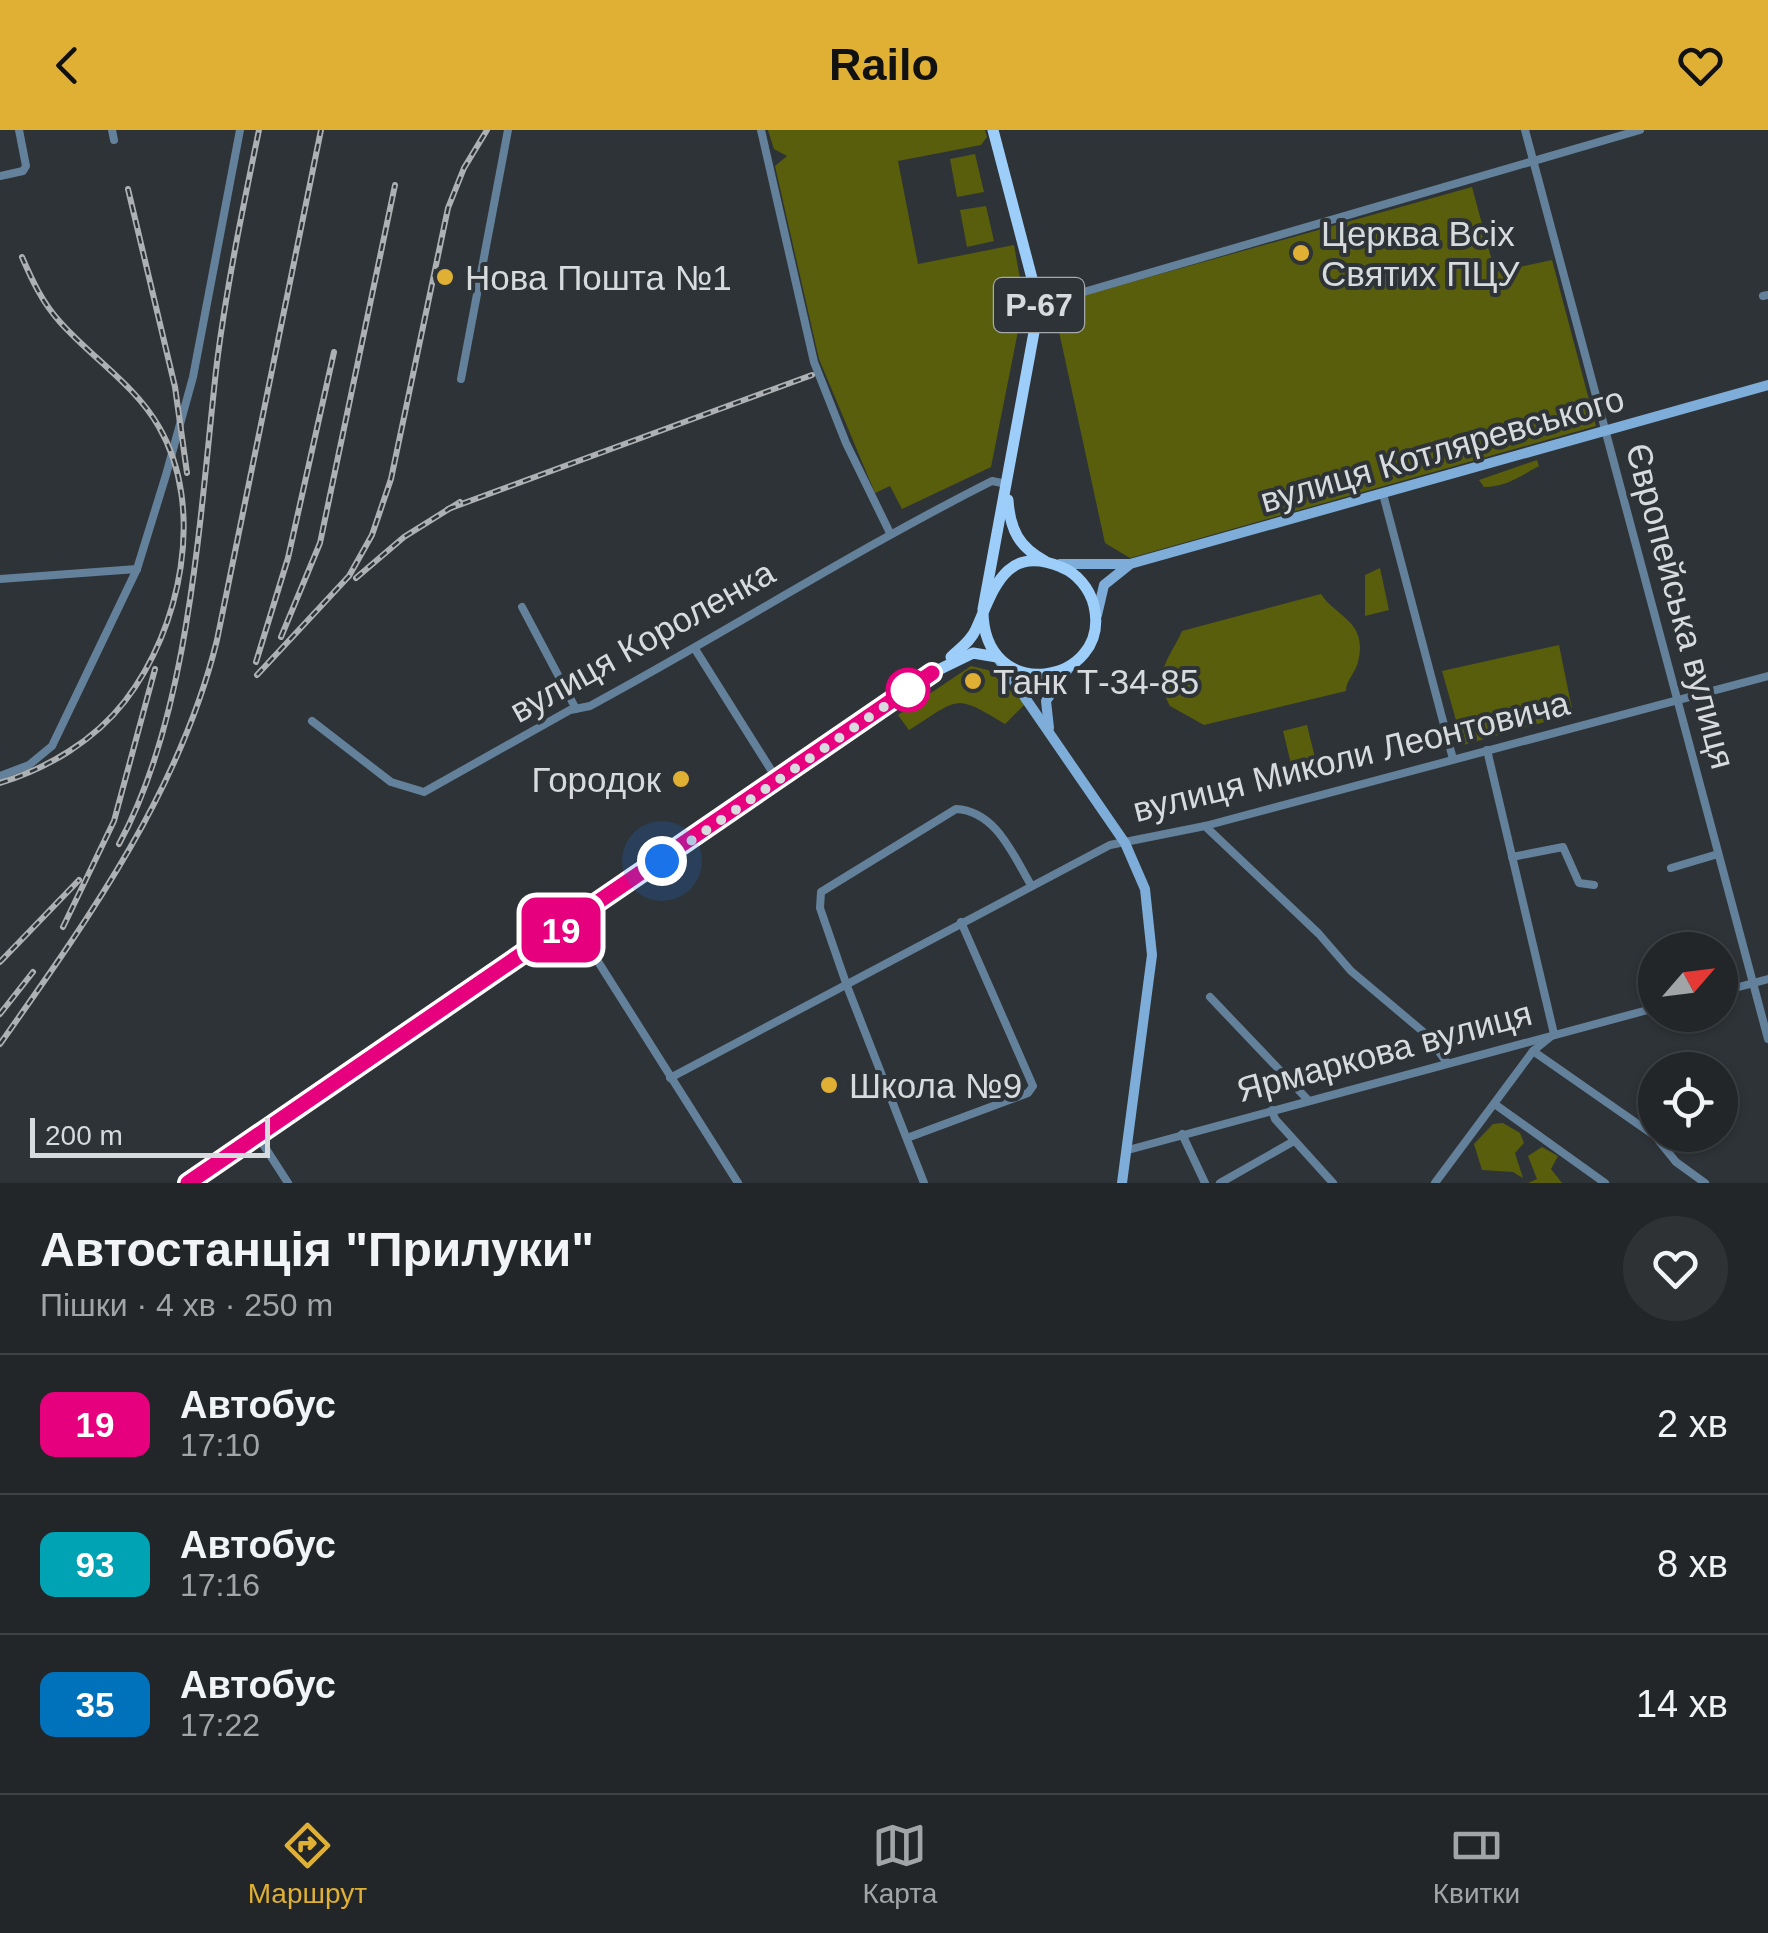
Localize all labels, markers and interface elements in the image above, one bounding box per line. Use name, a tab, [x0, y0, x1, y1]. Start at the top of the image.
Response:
icon: back	[40, 38, 95, 93]
icon: heart	[1673, 38, 1728, 93]
text: Railo	[829, 39, 939, 90]
place label: Церква Всіх Святих ПЦУ	[1321, 214, 1520, 293]
marker: Церква Всіх Святих ПЦУ	[1290, 242, 1312, 264]
place label: Нова Пошта №1	[465, 258, 732, 297]
marker: Нова Пошта №1	[434, 266, 456, 288]
road number: Р-67	[994, 278, 1084, 332]
street label: вулиця Котляревського	[1256, 378, 1628, 520]
street label: Європейська вулиця	[1619, 439, 1743, 773]
street label: вулиця Короленка	[503, 552, 781, 730]
place label: Танк Т-34-85	[993, 662, 1199, 701]
unlabelled marker	[887, 669, 929, 711]
marker: Танк Т-34-85	[962, 670, 984, 692]
street label: вулиця Миколи Леонтовича	[1129, 683, 1574, 829]
place label: Городок	[532, 760, 662, 799]
marker: Городок	[670, 768, 692, 790]
your location	[637, 836, 687, 886]
line badge: 19	[516, 898, 606, 962]
text: 19	[542, 911, 580, 950]
north arrow	[1638, 932, 1738, 1032]
map controls	[1638, 932, 1738, 1152]
street label: Ярмаркова вулиця	[1232, 993, 1536, 1109]
button: locate	[1638, 1052, 1738, 1152]
place label: Школа №9	[849, 1066, 1022, 1105]
marker: Школа №9	[818, 1074, 840, 1096]
scale bar	[30, 1113, 270, 1158]
text: 200 m	[45, 1120, 123, 1151]
button: heart	[1623, 1216, 1728, 1321]
text: Автостанція "Прилуки"	[40, 1223, 594, 1276]
text: Пішки · 4 хв · 250 m	[40, 1287, 333, 1323]
text: Автобус	[180, 1384, 336, 1426]
text: 2 хв	[1657, 1403, 1728, 1445]
text: 19	[76, 1405, 114, 1444]
text: 17:10	[180, 1427, 260, 1463]
text: Автобус	[180, 1524, 336, 1566]
text: 8 хв	[1657, 1543, 1728, 1585]
text: 93	[76, 1545, 114, 1584]
text: 17:16	[180, 1567, 260, 1603]
text: Автобус	[180, 1664, 336, 1706]
text: 14 хв	[1636, 1683, 1728, 1725]
text: 35	[76, 1685, 114, 1724]
text: 17:22	[180, 1707, 260, 1743]
tab: Маршрут	[248, 1818, 367, 1910]
tab: Карта	[862, 1818, 937, 1910]
tab: Квитки	[1433, 1818, 1520, 1910]

